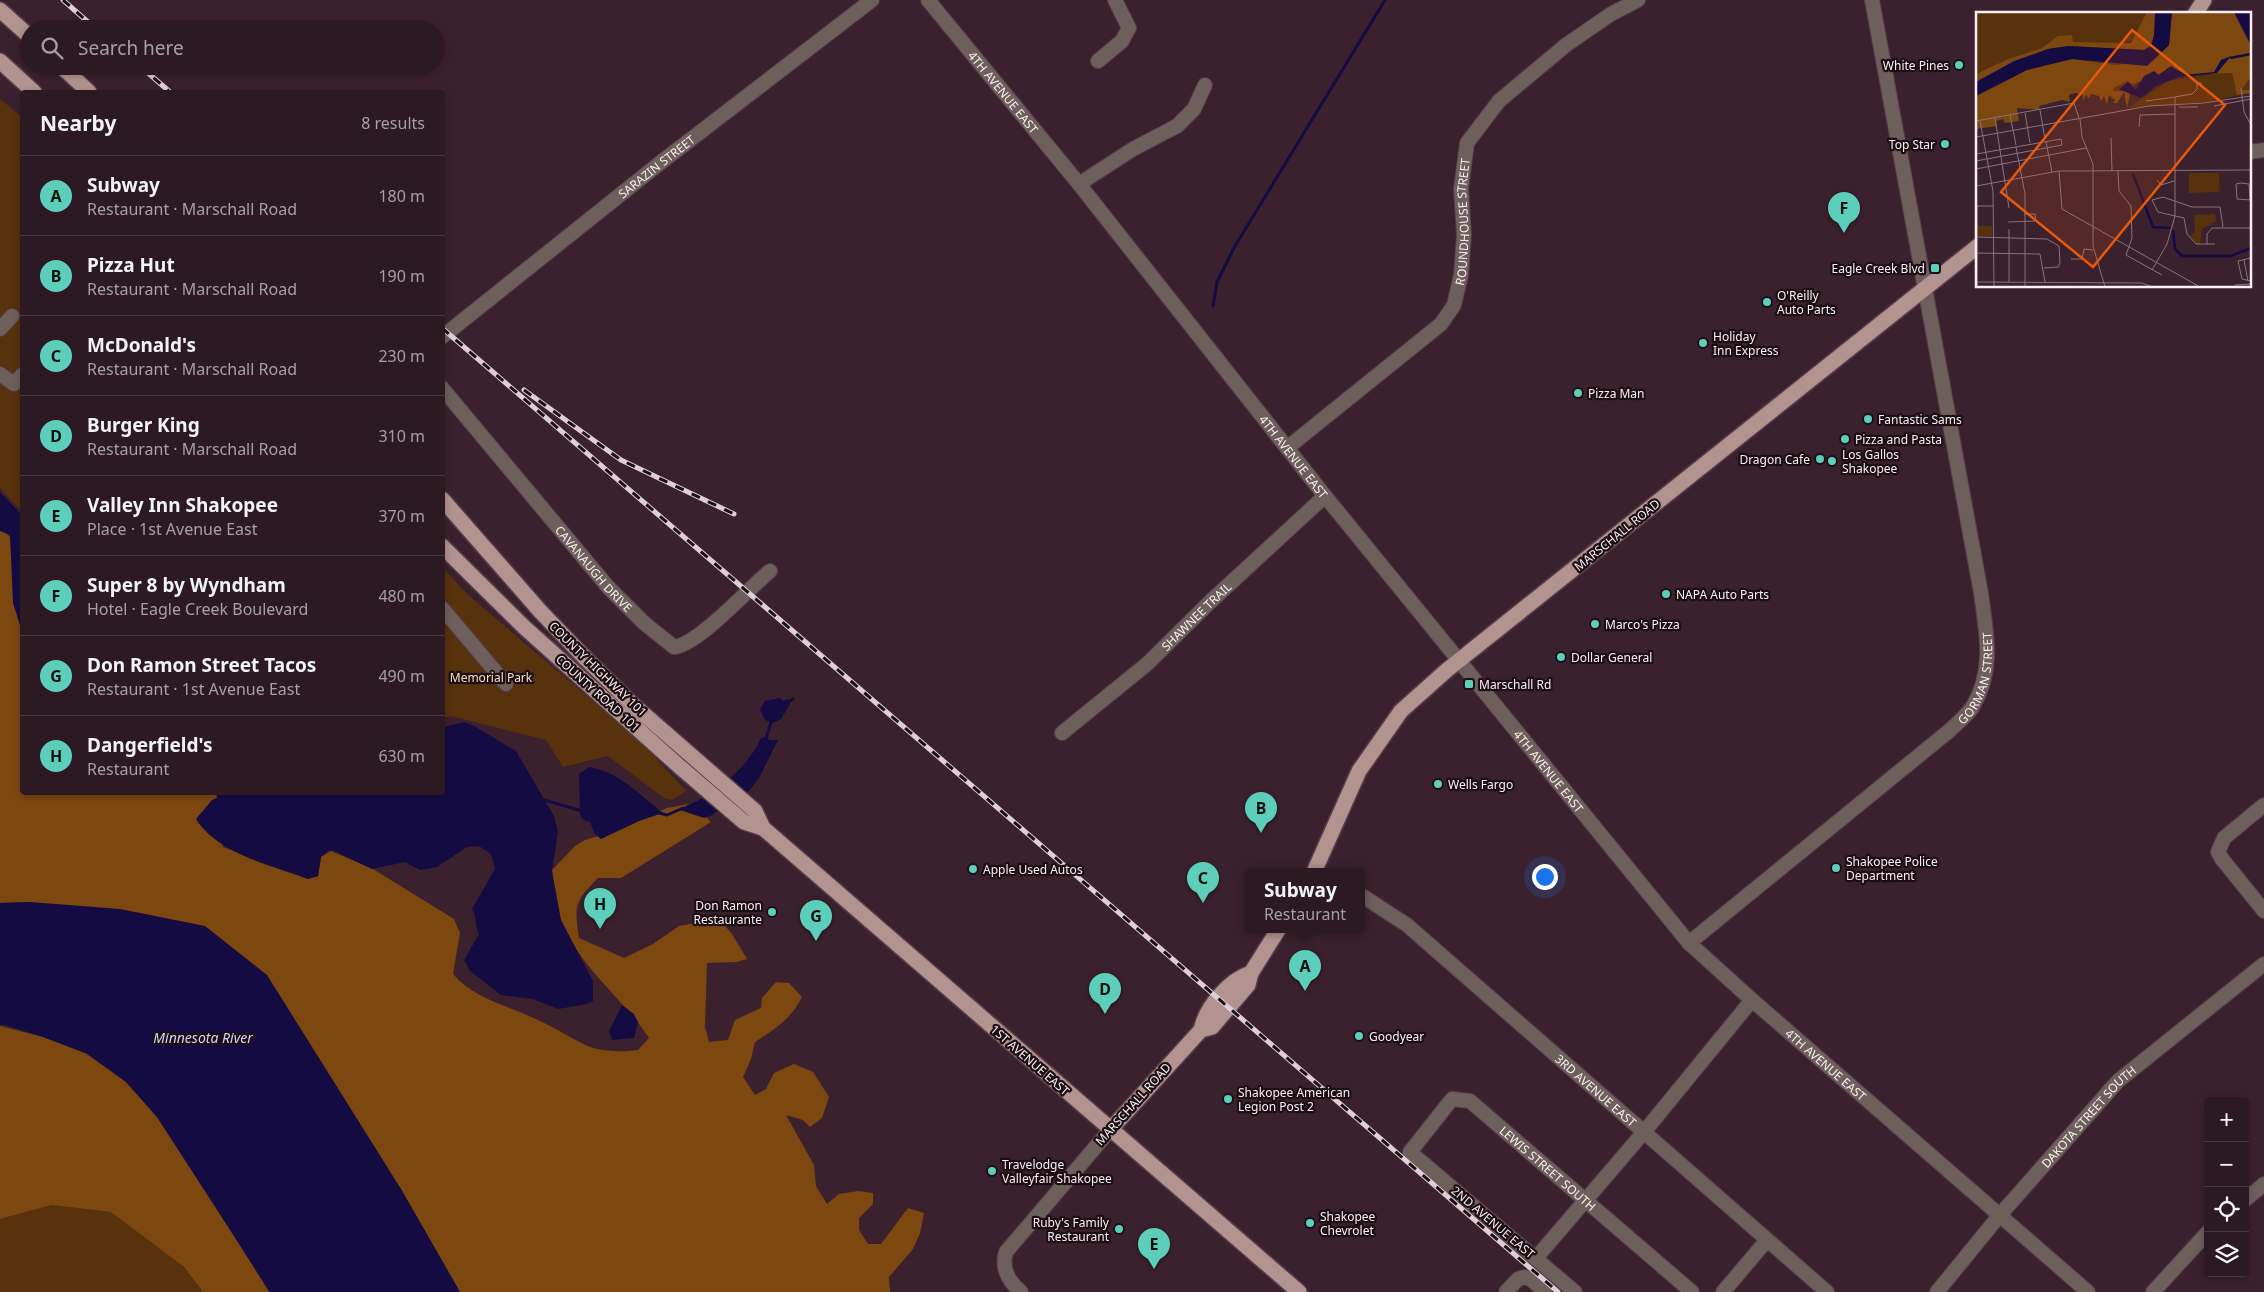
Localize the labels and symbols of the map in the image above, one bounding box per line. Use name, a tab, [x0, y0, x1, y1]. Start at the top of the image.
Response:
inset map	[1976, 12, 2252, 288]
street label: 4TH AVENUE EAST	[965, 47, 1043, 137]
place label: White Pines	[1883, 57, 1949, 74]
marker: White Pines	[1953, 59, 1965, 71]
street label: SARAZIN STREET	[614, 131, 699, 202]
place label: Top Star	[1889, 136, 1935, 153]
marker: Top Star	[1939, 138, 1951, 150]
street label: ROUNDHOUSE STREET	[1450, 157, 1473, 287]
pin: F	[1828, 192, 1860, 233]
place label: Eagle Creek Blvd	[1831, 260, 1925, 277]
marker: Eagle Creek Blvd	[1929, 262, 1941, 274]
place label: O'Reilly Auto Parts	[1777, 287, 1836, 318]
marker: O'Reilly Auto Parts	[1761, 296, 1773, 308]
place label: Holiday Inn Express	[1713, 328, 1779, 359]
marker: Holiday Inn Express	[1697, 337, 1709, 349]
place label: Pizza Man	[1588, 385, 1645, 402]
marker: Pizza Man	[1572, 387, 1584, 399]
street label: 4TH AVENUE EAST	[1256, 411, 1332, 502]
place label: Fantastic Sams	[1878, 411, 1962, 428]
marker: Fantastic Sams	[1862, 413, 1874, 425]
place label: Pizza and Pasta	[1855, 431, 1942, 448]
marker: Pizza and Pasta	[1839, 433, 1851, 445]
place label: Los Gallos Shakopee	[1842, 446, 1899, 477]
place label: Dragon Cafe	[1739, 451, 1810, 468]
marker: Dragon Cafe	[1814, 453, 1826, 465]
marker: Los Gallos Shakopee	[1826, 455, 1838, 467]
street label: MARSCHALL ROAD	[1571, 495, 1664, 575]
street label: CAVANAUGH DRIVE	[551, 522, 636, 615]
street label: SHAWNEE TRAIL	[1157, 578, 1235, 654]
place label: NAPA Auto Parts	[1676, 586, 1769, 603]
marker: NAPA Auto Parts	[1660, 588, 1672, 600]
place label: Marco's Pizza	[1605, 616, 1680, 633]
street label: COUNTY HIGHWAY 101	[545, 618, 651, 720]
marker: Marco's Pizza	[1589, 618, 1601, 630]
street label: GORMAN STREET	[1953, 631, 1996, 728]
place label: Dollar General	[1571, 649, 1652, 666]
street label: COUNTY ROAD 101	[552, 651, 644, 735]
marker: Dollar General	[1555, 651, 1567, 663]
park label: Memorial Park	[450, 669, 533, 686]
place label: Marschall Rd	[1479, 676, 1551, 693]
marker: Marschall Rd	[1463, 678, 1475, 690]
street label: 4TH AVENUE EAST	[1510, 726, 1588, 816]
place label: Wells Fargo	[1448, 776, 1513, 793]
marker: Wells Fargo	[1432, 778, 1444, 790]
pin: B	[1245, 792, 1277, 833]
place label: Shakopee Police Department	[1846, 853, 1938, 884]
place label: Apple Used Autos	[983, 861, 1083, 878]
pin: C	[1187, 862, 1219, 903]
marker: Shakopee Police Department	[1830, 862, 1842, 874]
marker: Apple Used Autos	[967, 863, 979, 875]
your location	[1532, 864, 1558, 890]
pin: H	[584, 888, 616, 929]
place label: Don Ramon Restaurante	[694, 897, 762, 928]
pin: G	[800, 900, 832, 941]
marker: Don Ramon Restaurante	[766, 906, 778, 918]
pin: A	[1289, 950, 1321, 991]
pin: D	[1089, 973, 1121, 1014]
street label: 1ST AVENUE EAST	[987, 1021, 1073, 1099]
street label: 4TH AVENUE EAST	[1782, 1025, 1870, 1105]
water label: Minnesota River	[153, 1028, 253, 1047]
place label: Goodyear	[1369, 1028, 1424, 1045]
marker: Goodyear	[1353, 1030, 1365, 1042]
street label: 3RD AVENUE EAST	[1552, 1050, 1641, 1131]
street label: MARSCHALL ROAD	[1091, 1059, 1175, 1149]
street label: DAKOTA STREET SOUTH	[2037, 1061, 2139, 1171]
place label: Shakopee American Legion Post 2	[1238, 1084, 1350, 1115]
marker: Shakopee American Legion Post 2	[1222, 1093, 1234, 1105]
street label: LEWIS STREET SOUTH	[1496, 1122, 1600, 1214]
place label: Travelodge Valleyfair Shakopee	[1002, 1156, 1112, 1187]
marker: Travelodge Valleyfair Shakopee	[986, 1165, 998, 1177]
street label: 2ND AVENUE EAST	[1448, 1182, 1539, 1262]
place label: Shakopee Chevrolet	[1320, 1208, 1376, 1239]
place label: Ruby's Family Restaurant	[1033, 1214, 1110, 1245]
marker: Shakopee Chevrolet	[1304, 1217, 1316, 1229]
marker: Ruby's Family Restaurant	[1113, 1223, 1125, 1235]
pin: E	[1138, 1228, 1170, 1269]

